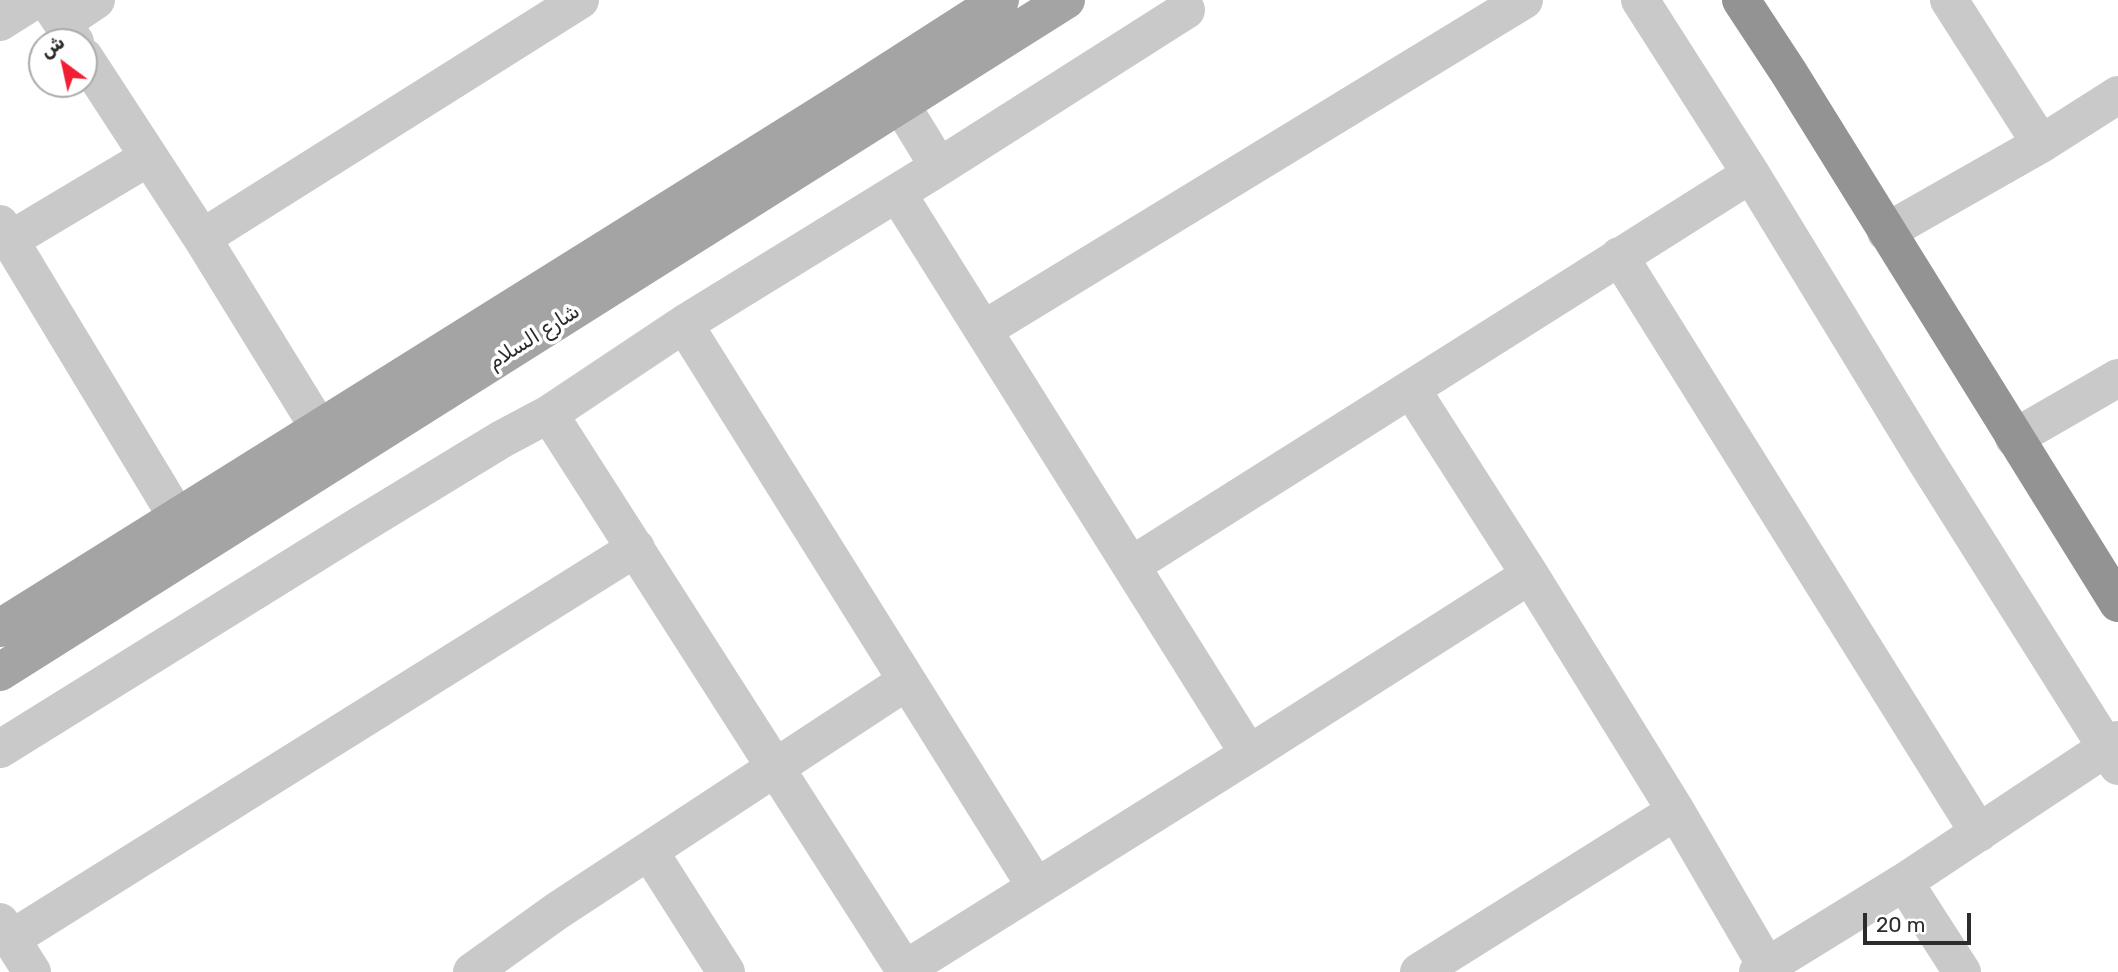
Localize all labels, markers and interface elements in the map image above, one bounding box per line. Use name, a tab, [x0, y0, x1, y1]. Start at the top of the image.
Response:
north arrow	[28, 28, 98, 98]
text: ش	[36, 30, 69, 63]
street label: شارع السلام	[484, 299, 584, 375]
scale bar	[1866, 898, 1974, 942]
text: 20 m	[1876, 912, 1925, 937]

